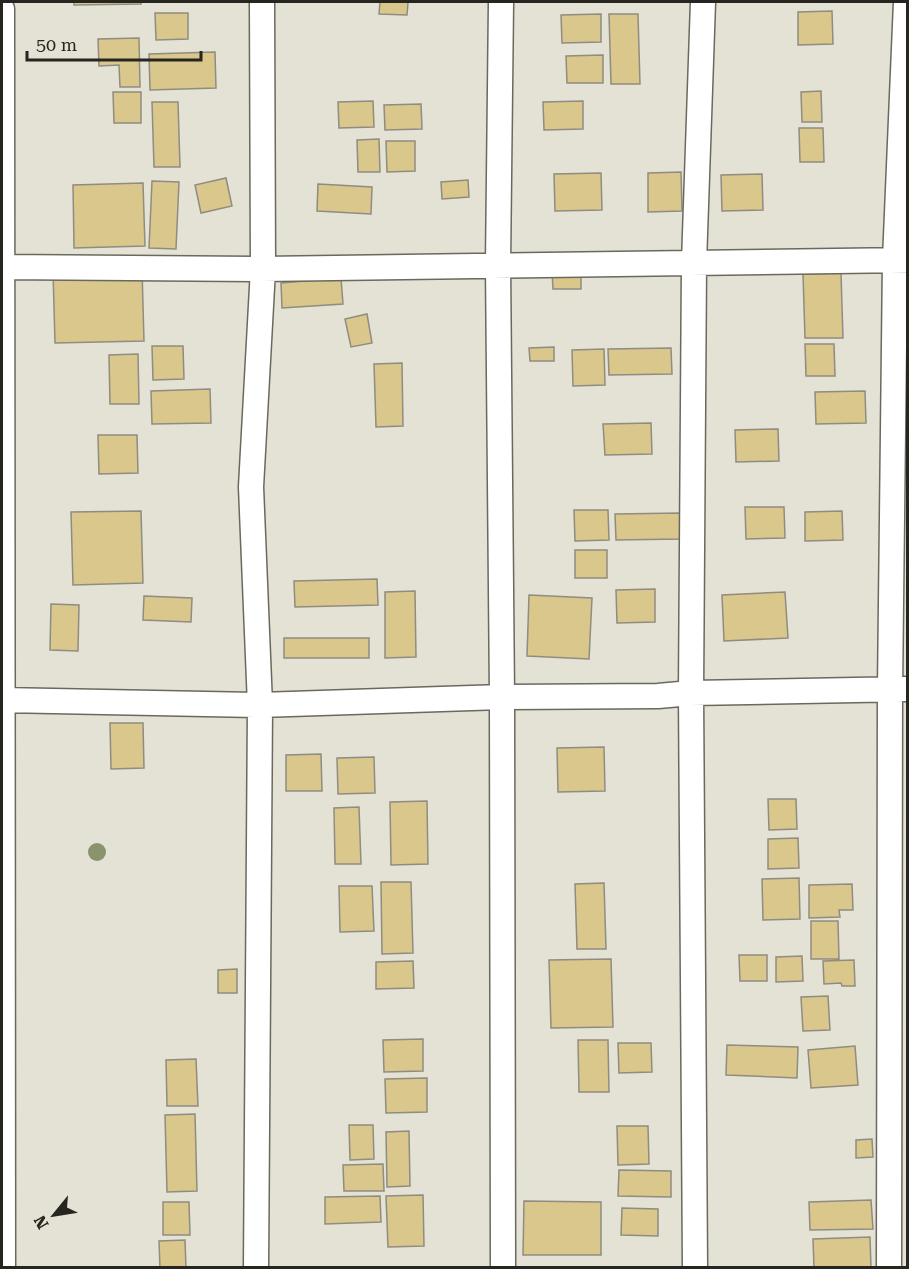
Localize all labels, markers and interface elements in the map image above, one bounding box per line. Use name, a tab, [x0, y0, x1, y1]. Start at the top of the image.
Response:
scale bar	[27, 24, 201, 62]
text: 50 m	[36, 34, 77, 55]
north arrow	[24, 1185, 84, 1245]
text: N	[30, 1212, 53, 1232]

